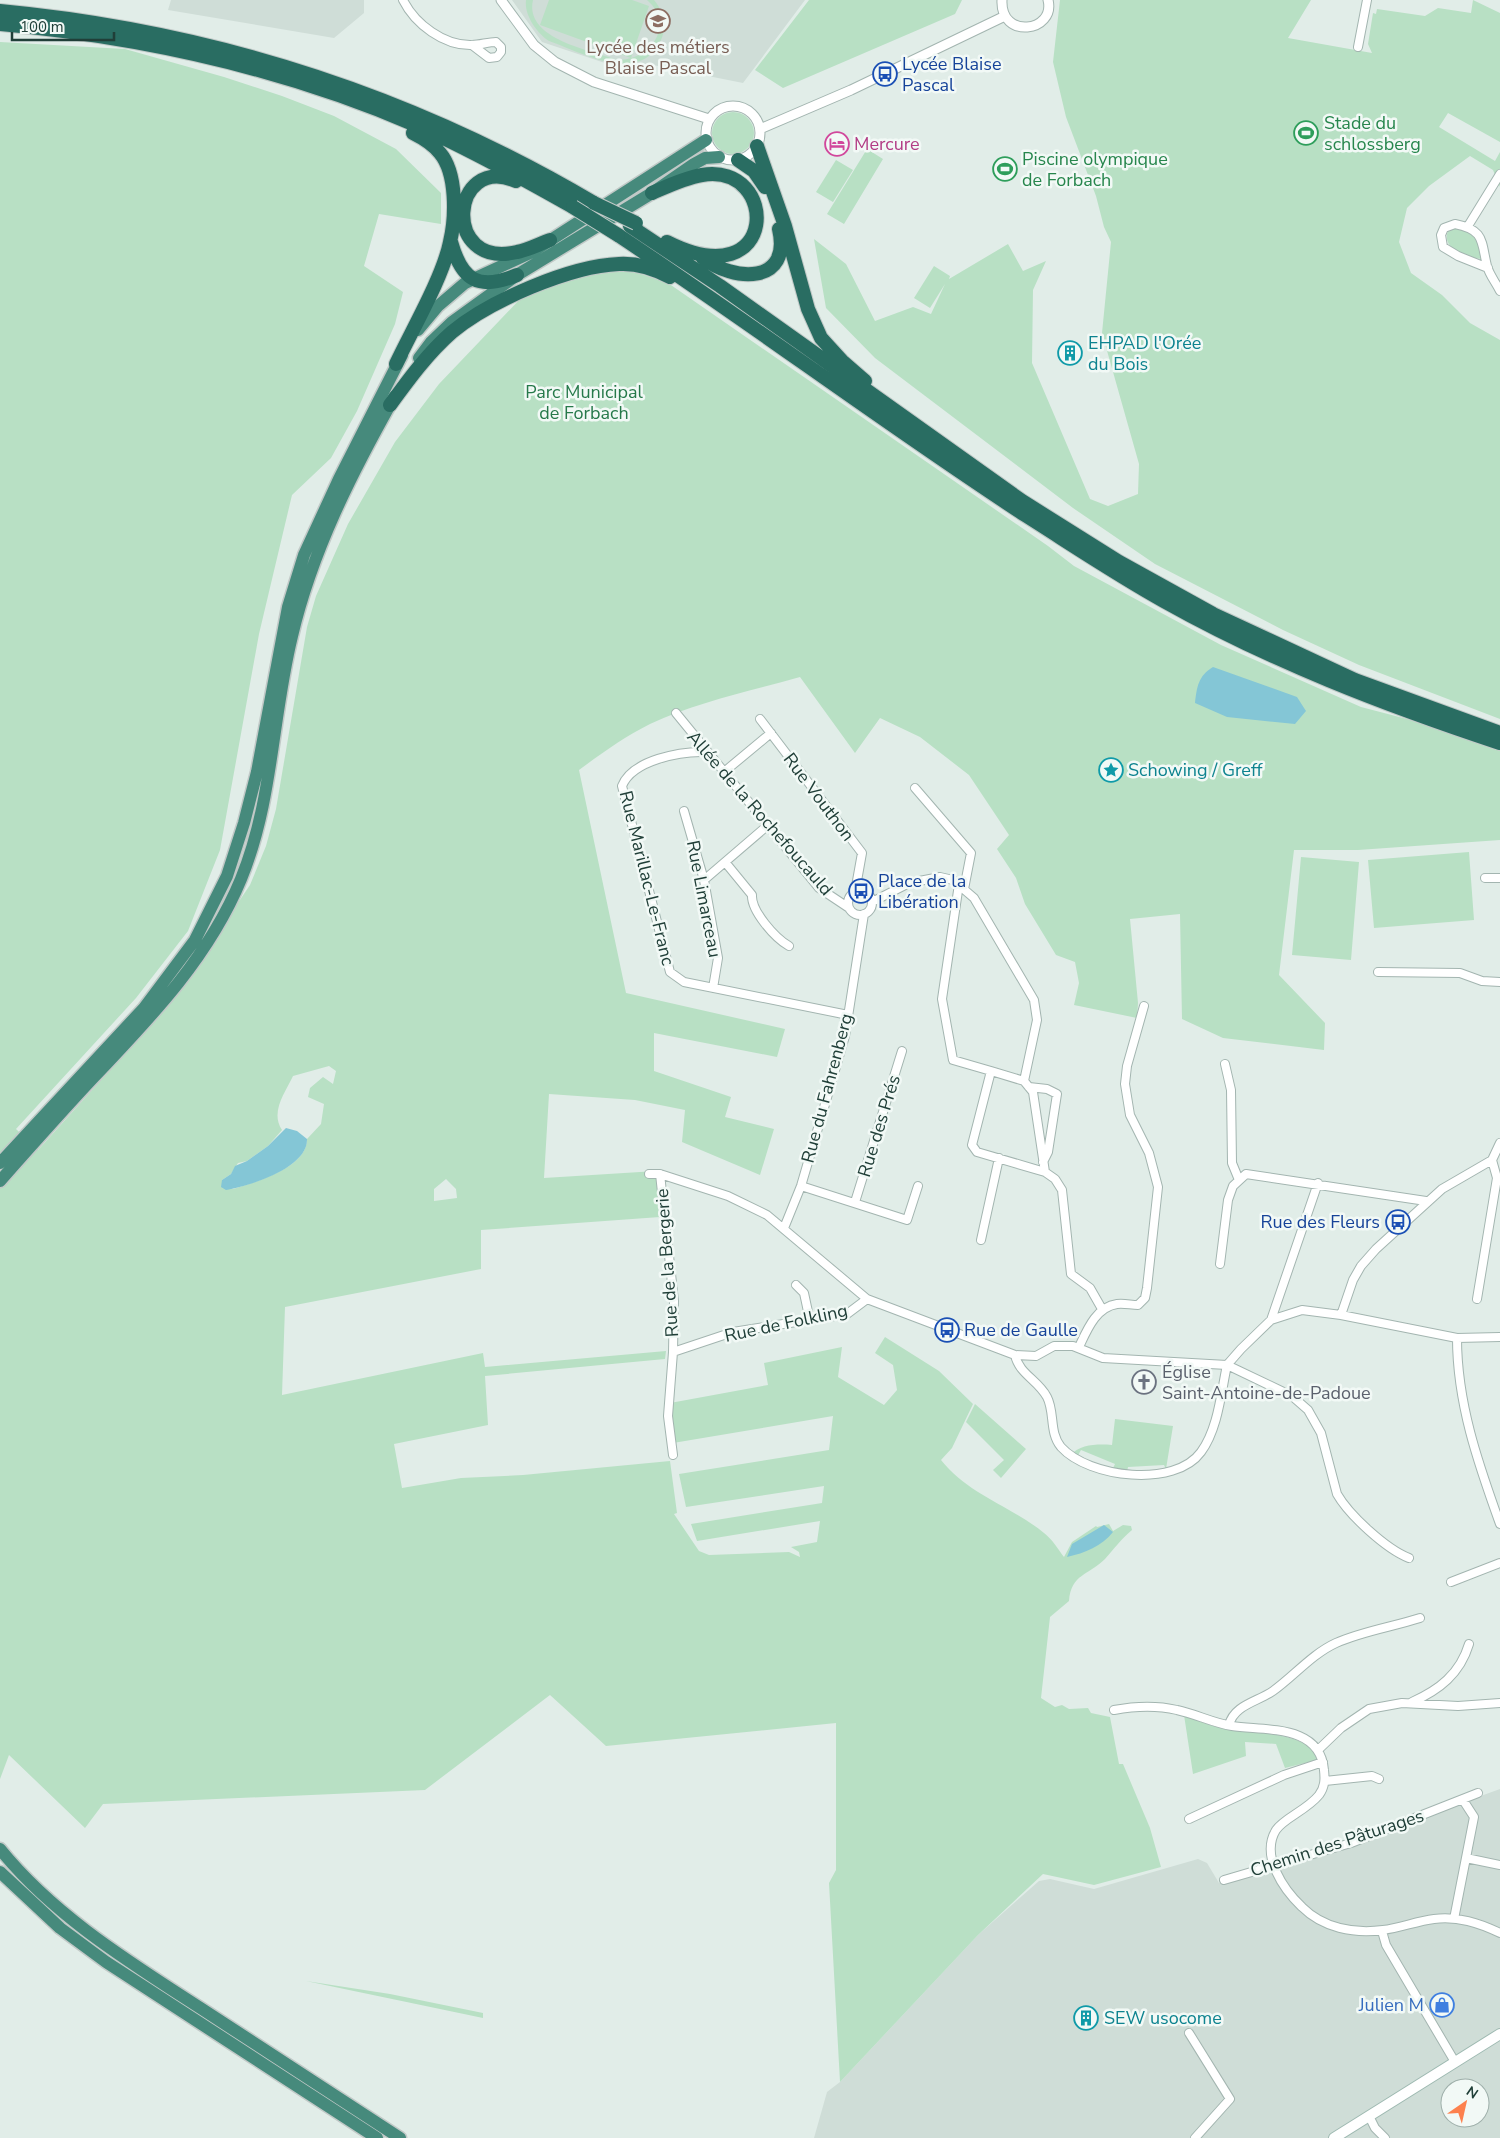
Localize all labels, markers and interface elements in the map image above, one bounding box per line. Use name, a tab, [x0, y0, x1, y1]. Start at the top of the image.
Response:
school or university icon: Lycée des métiers Blaise Pascal	[645, 8, 671, 34]
scale bar	[12, 10, 115, 42]
text: 100 m	[20, 17, 64, 37]
place label: Lycée des métiers Blaise Pascal	[586, 35, 730, 80]
place label: Lycée Blaise Pascal	[902, 52, 1002, 97]
bus stop icon: Lycée Blaise Pascal	[872, 61, 898, 87]
place label: Stade du schlossberg	[1324, 111, 1421, 156]
sports icon: Stade du schlossberg	[1293, 120, 1319, 146]
hotel icon: Mercure	[824, 131, 850, 157]
place label: Mercure	[854, 132, 920, 156]
place label: Piscine olympique de Forbach	[1022, 147, 1168, 192]
sports icon: Piscine olympique de Forbach	[992, 156, 1018, 182]
place label: EHPAD l'Orée du Bois	[1088, 331, 1201, 376]
building icon: EHPAD l'Orée du Bois	[1057, 340, 1083, 366]
park label: Parc Municipal de Forbach	[525, 380, 643, 425]
street label: Allée de la Rochefoucauld	[682, 725, 838, 901]
street label: Rue Vouthon	[778, 748, 860, 846]
place icon: Schowing / Greff	[1098, 757, 1124, 783]
place label: Schowing / Greff	[1128, 758, 1264, 782]
street label: Rue Marillac-Le-Franc	[614, 788, 680, 968]
street label: Rue Limarceau	[681, 838, 727, 960]
place label: Place de la Libération	[878, 869, 966, 914]
bus stop icon: Place de la Libération	[848, 878, 874, 904]
street label: Rue du Fahrenberg	[795, 1011, 859, 1165]
street label: Rue des Prés	[852, 1072, 906, 1180]
street label: Rue de la Bergerie	[650, 1188, 684, 1338]
bus stop icon: Rue des Fleurs	[1385, 1209, 1411, 1235]
place label: Rue des Fleurs	[1261, 1210, 1380, 1234]
street label: Rue de Folkling	[722, 1298, 850, 1348]
bus stop icon: Rue de Gaulle	[934, 1317, 960, 1343]
place label: Rue de Gaulle	[964, 1318, 1078, 1342]
place label: Église Saint-Antoine-de-Padoue	[1162, 1360, 1371, 1405]
church icon: Église Saint-Antoine-de-Padoue	[1131, 1369, 1157, 1395]
street label: Chemin des Pâturages	[1247, 1804, 1427, 1882]
shop icon: Julien M	[1429, 1992, 1455, 2018]
place label: Julien M	[1358, 1993, 1424, 2017]
building icon: SEW usocome	[1073, 2005, 1099, 2031]
place label: SEW usocome	[1104, 2006, 1222, 2030]
north arrow	[1440, 2078, 1490, 2128]
text: N	[1462, 2082, 1482, 2103]

